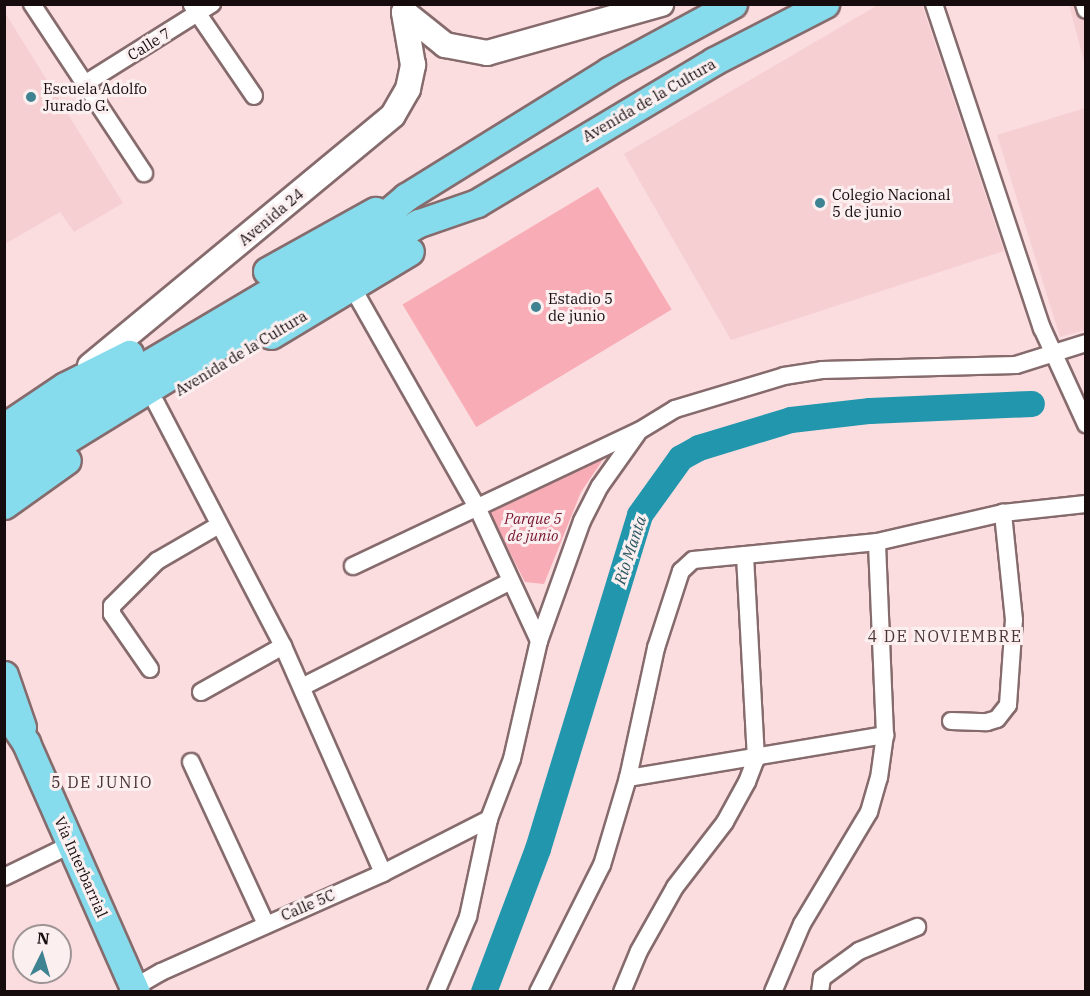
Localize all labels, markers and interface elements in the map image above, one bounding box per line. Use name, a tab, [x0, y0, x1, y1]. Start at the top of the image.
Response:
street label: Calle 7	[124, 24, 174, 64]
street label: Avenida de la Cultura	[579, 55, 719, 145]
place label: Escuela Adolfo Jurado G.	[43, 79, 147, 114]
marker: Escuela Adolfo Jurado G.	[24, 90, 38, 104]
street label: Avenida 24	[235, 185, 307, 249]
place label: Colegio Nacional 5 de junio	[832, 185, 950, 220]
marker: Colegio Nacional 5 de junio	[813, 196, 827, 210]
place label: Estadio 5 de junio	[548, 289, 613, 324]
marker: Estadio 5 de junio	[529, 300, 543, 314]
street label: Avenida de la Cultura	[172, 306, 310, 400]
park label: Parque 5 de junio	[504, 509, 562, 544]
water label: Río Manta	[610, 513, 650, 587]
district label: 4 DE NOVIEMBRE	[867, 626, 1023, 646]
district label: 5 DE JUNIO	[51, 772, 153, 792]
street label: Vía Interbarrial	[51, 814, 111, 920]
street label: Calle 5C	[278, 886, 338, 924]
north arrow	[12, 924, 72, 984]
text: N	[36, 928, 51, 949]

